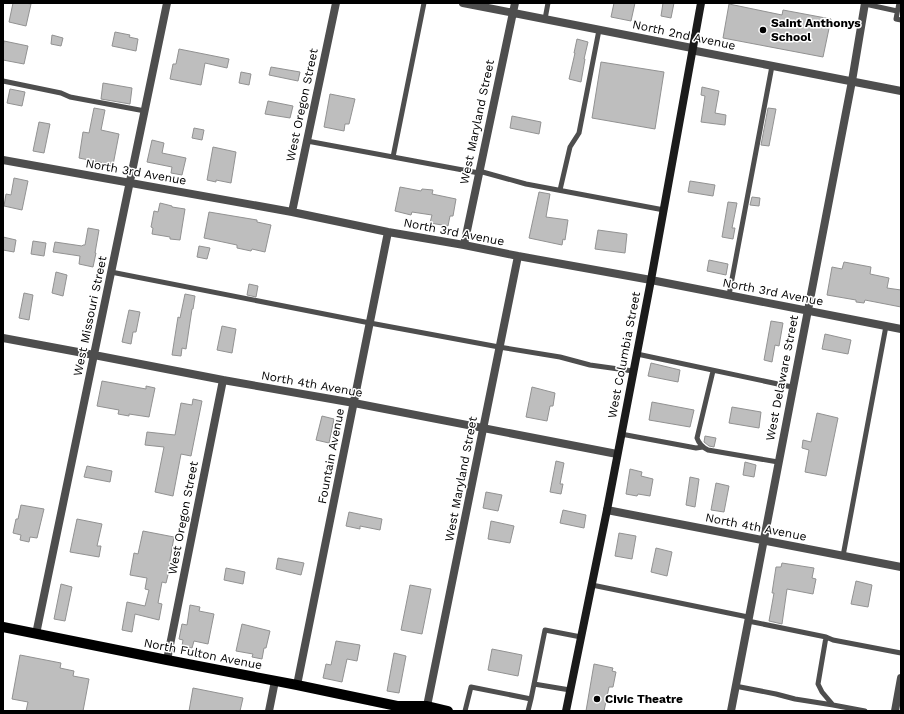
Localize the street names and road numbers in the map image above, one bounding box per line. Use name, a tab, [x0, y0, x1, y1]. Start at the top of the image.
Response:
street label: North 2nd Avenue	[631, 17, 737, 53]
street label: West Oregon Street	[283, 47, 321, 163]
street label: West Maryland Street	[457, 58, 497, 186]
street label: North 3rd Avenue	[84, 156, 188, 188]
street label: North 3rd Avenue	[402, 215, 506, 249]
street label: West Missouri Street	[70, 255, 110, 377]
street label: North 3rd Avenue	[721, 275, 825, 309]
street label: West Columbia Street	[605, 290, 643, 420]
street label: West Delaware Street	[763, 314, 801, 442]
street label: North 4th Avenue	[260, 368, 364, 400]
street label: Fountain Avenue	[315, 407, 347, 505]
street label: West Maryland Street	[442, 415, 480, 543]
street label: West Oregon Street	[165, 460, 201, 576]
street label: North 4th Avenue	[704, 510, 808, 544]
street label: North Fulton Avenue	[143, 636, 263, 672]

